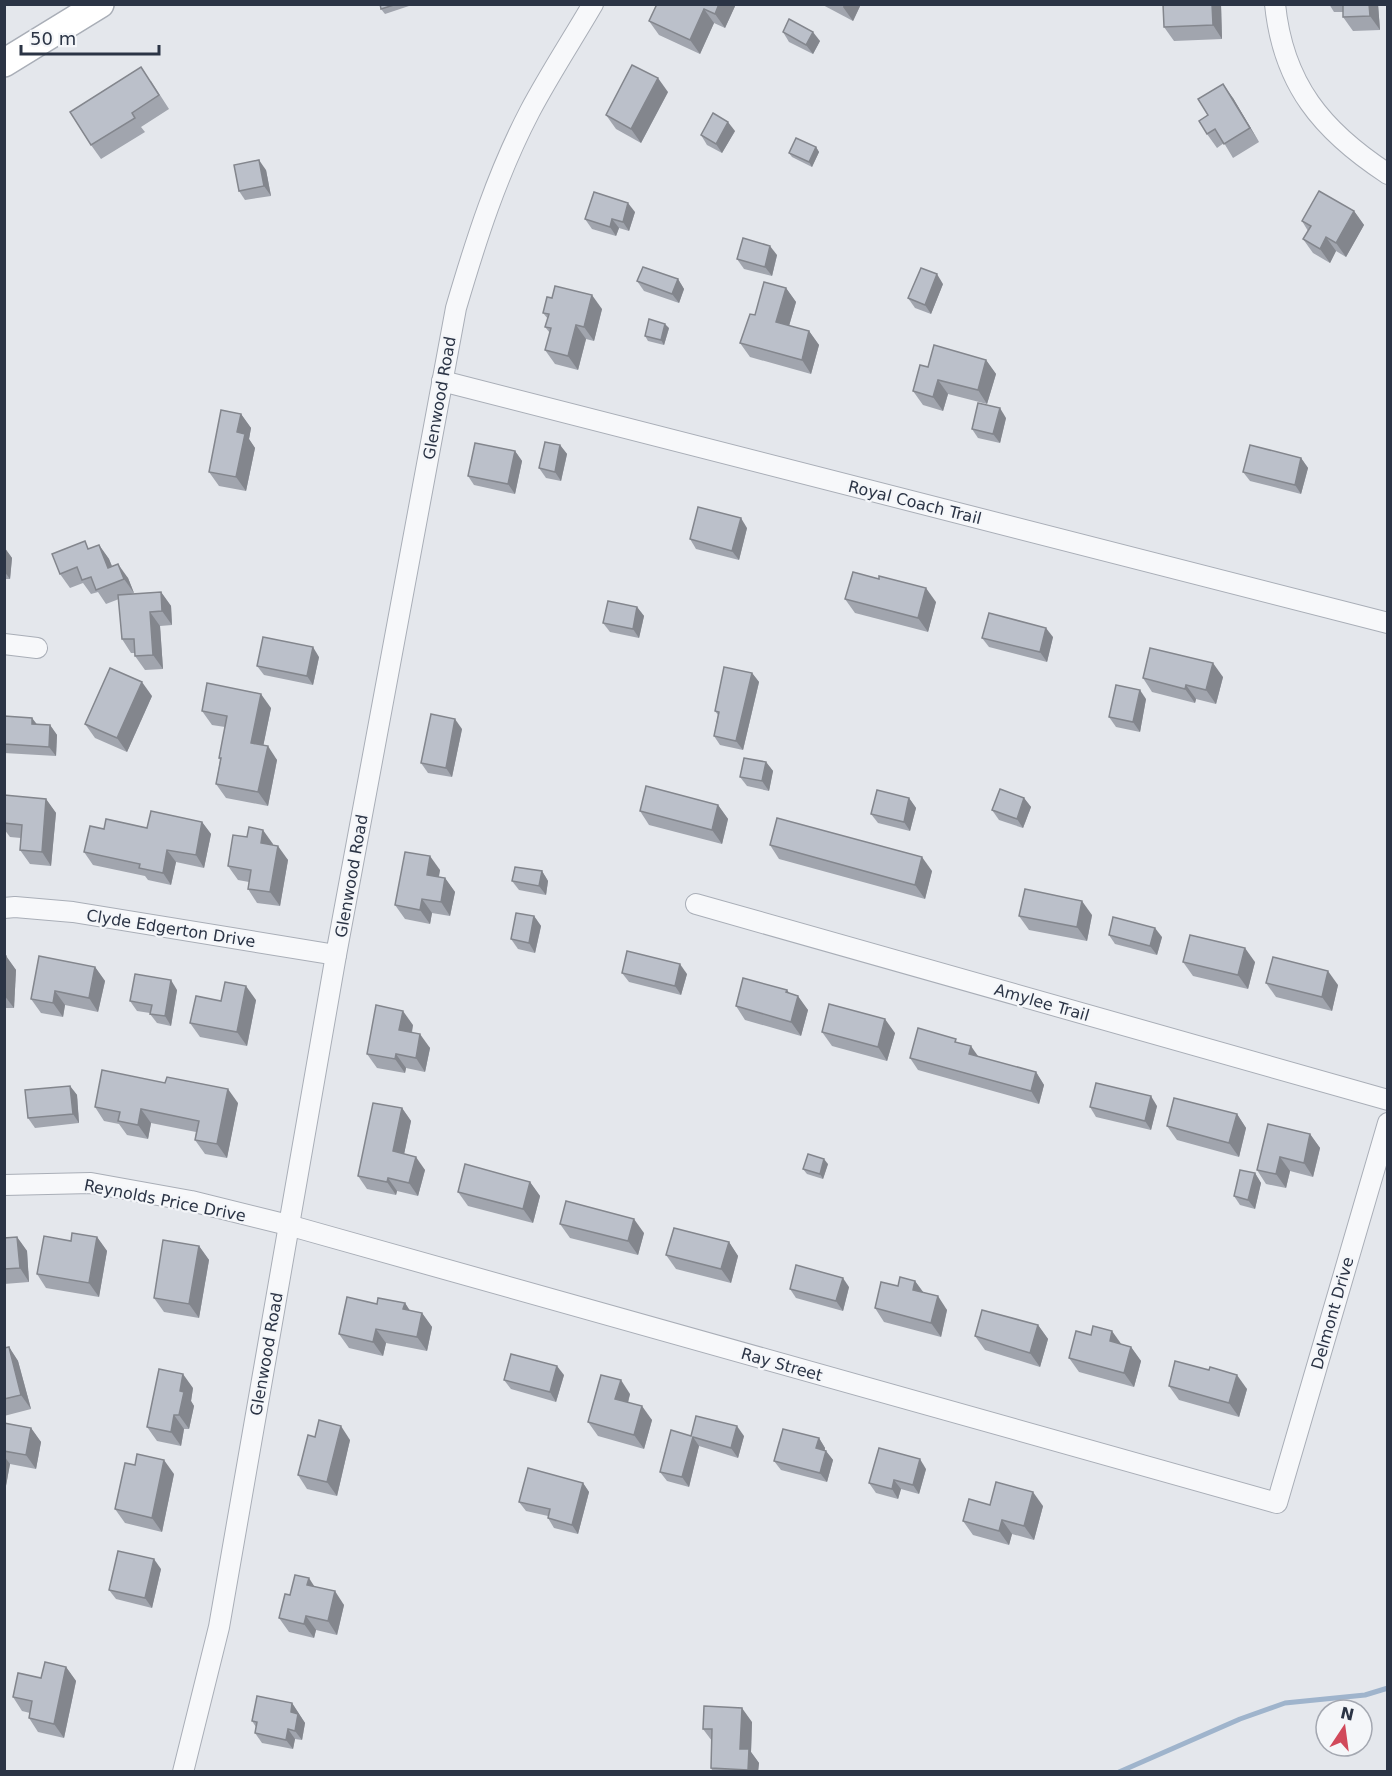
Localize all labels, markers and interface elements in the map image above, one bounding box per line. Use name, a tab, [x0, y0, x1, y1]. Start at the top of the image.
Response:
scale bar	[21, 18, 159, 56]
text: 50 m	[30, 28, 76, 49]
street label: Glenwood Road	[419, 335, 460, 461]
street label: Royal Coach Trail	[846, 477, 983, 528]
street label: Glenwood Road	[331, 813, 372, 939]
street label: Clyde Edgerton Drive	[85, 906, 257, 951]
street label: Amylee Trail	[992, 980, 1092, 1025]
street label: Reynolds Price Drive	[82, 1175, 247, 1226]
street label: Delmont Drive	[1307, 1255, 1358, 1372]
street label: Glenwood Road	[246, 1291, 287, 1417]
street label: Ray Street	[739, 1344, 825, 1385]
north arrow	[1314, 1698, 1374, 1758]
text: N	[1339, 1703, 1356, 1725]

